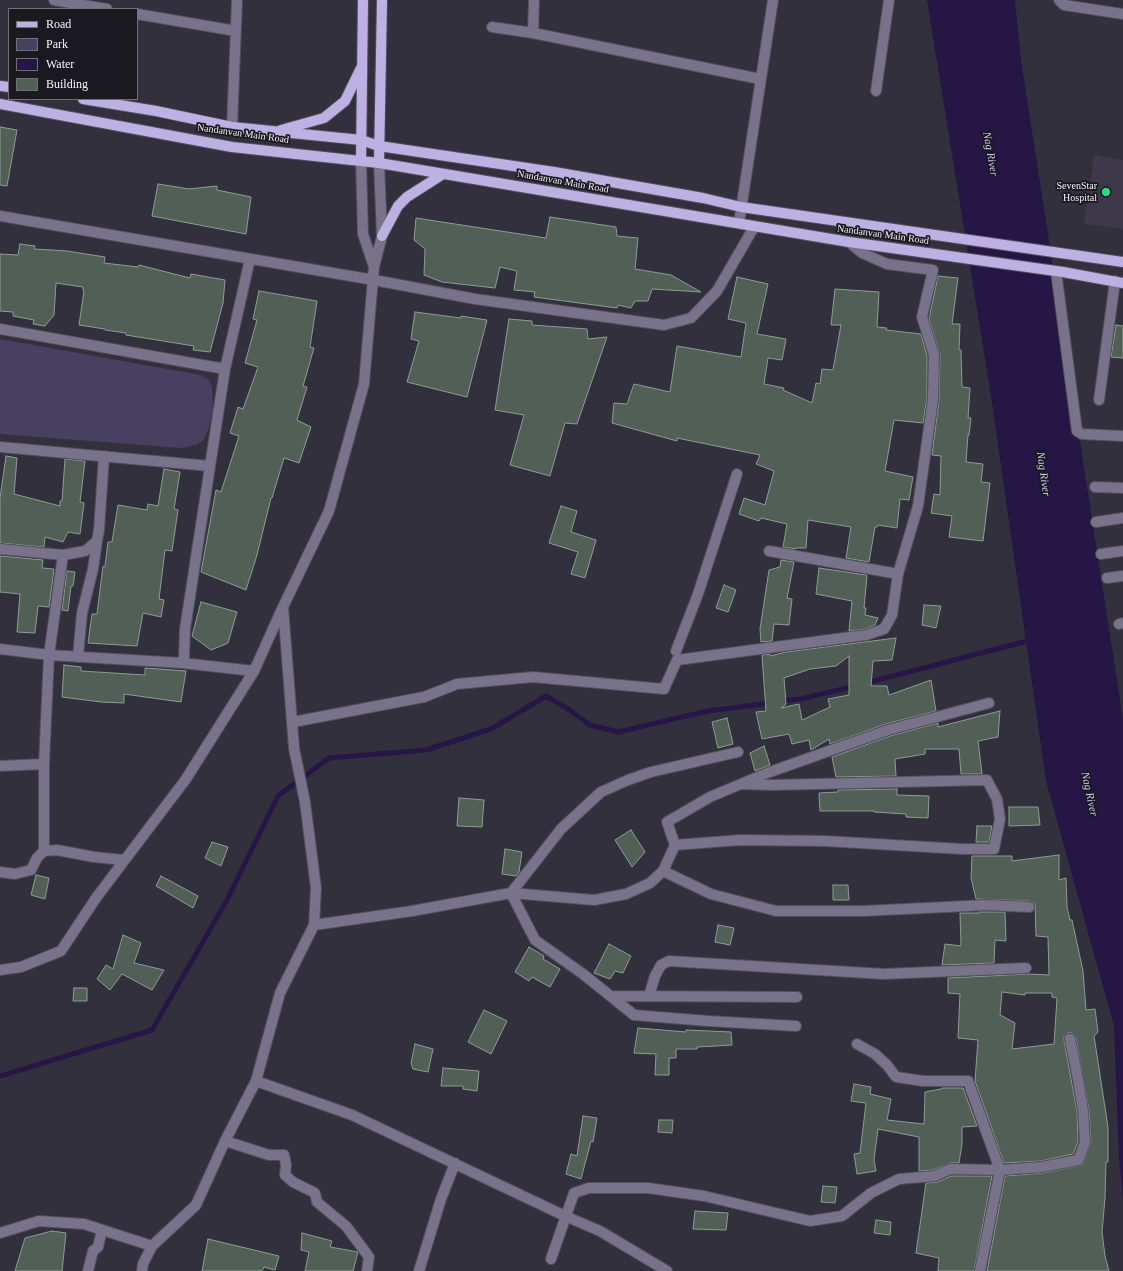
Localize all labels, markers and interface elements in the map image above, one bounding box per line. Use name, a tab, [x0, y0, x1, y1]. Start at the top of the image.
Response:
legend	[8, 8, 138, 100]
text: Road	[46, 17, 71, 31]
text: Park	[46, 37, 68, 51]
text: Water	[46, 57, 74, 71]
text: Building	[46, 77, 88, 91]
street label: Nandanvan Main Road	[196, 122, 290, 146]
water label: Nag River	[980, 131, 1000, 177]
street label: Nandanvan Main Road	[516, 168, 610, 196]
place label: SevenStar Hospital	[1056, 180, 1097, 204]
marker: SevenStar Hospital	[1100, 186, 1112, 198]
street label: Nandanvan Main Road	[836, 223, 930, 247]
water label: Nag River	[1033, 451, 1053, 497]
water label: Nag River	[1078, 771, 1100, 817]

